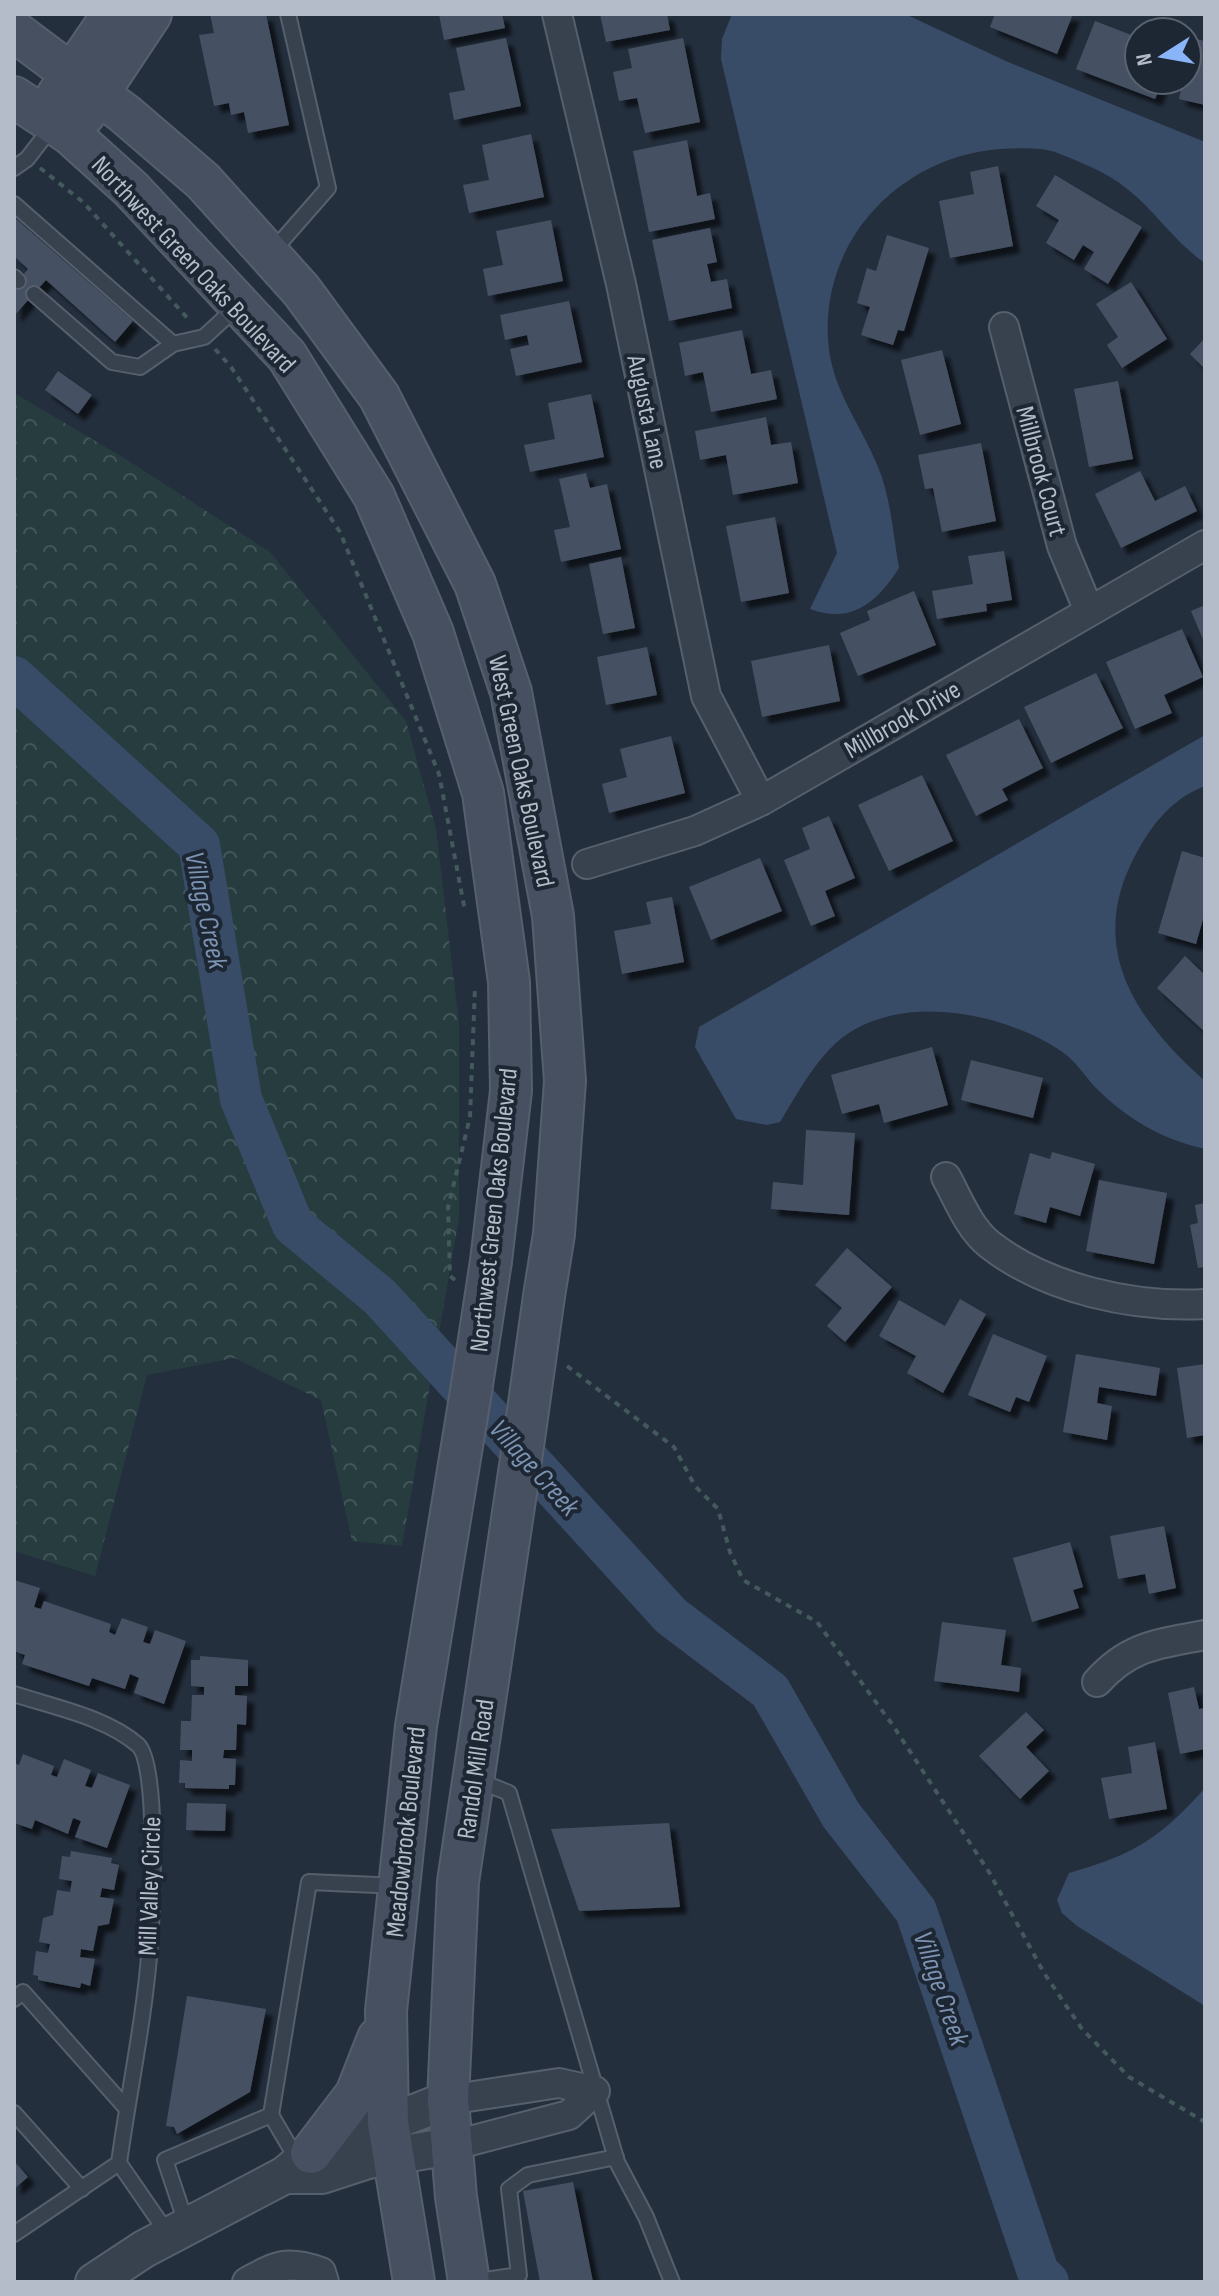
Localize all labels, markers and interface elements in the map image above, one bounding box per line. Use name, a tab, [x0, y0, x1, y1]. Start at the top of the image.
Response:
north arrow	[1123, 16, 1203, 96]
text: N	[1130, 51, 1159, 68]
street label: Northwest Green Oaks Boulevard	[84, 150, 301, 380]
street label: Augusta Lane	[619, 352, 674, 472]
street label: Millbrook Court	[1008, 403, 1073, 540]
street label: West Green Oaks Boulevard	[481, 653, 560, 890]
street label: Millbrook Drive	[839, 675, 966, 766]
water label: Village Creek	[177, 849, 234, 973]
street label: Northwest Green Oaks Boulevard	[464, 1067, 525, 1353]
water label: Village Creek	[482, 1413, 587, 1524]
street label: Randol Mill Road	[451, 1697, 502, 1841]
street label: Meadowbrook Boulevard	[380, 1725, 433, 1939]
street label: Mill Valley Circle	[133, 1816, 168, 1956]
water label: Village Creek	[906, 1927, 976, 2051]

